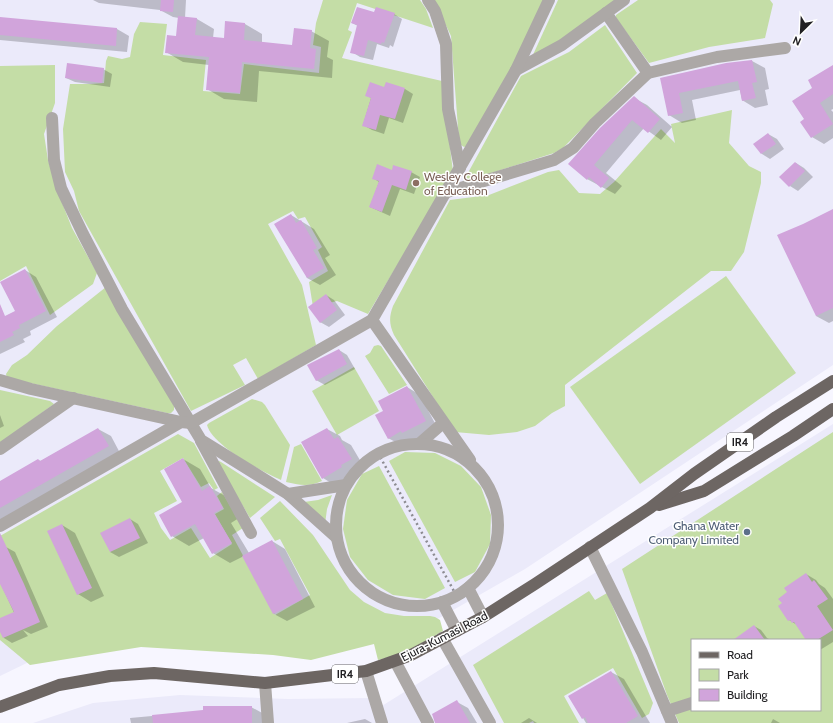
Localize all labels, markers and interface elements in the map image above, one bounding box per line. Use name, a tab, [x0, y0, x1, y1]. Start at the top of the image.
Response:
north arrow	[781, 12, 821, 52]
text: N	[791, 33, 803, 49]
place label: Wesley College of Education	[424, 169, 501, 198]
marker: Wesley College of Education	[411, 178, 421, 188]
road number: IR4	[727, 433, 753, 451]
place label: Ghana Water Company Limited	[648, 518, 739, 547]
marker: Ghana Water Company Limited	[742, 527, 752, 537]
street label: Ejura-Kumasi Road	[398, 608, 490, 664]
legend	[691, 639, 821, 711]
text: Road	[727, 647, 753, 662]
road number: IR4	[332, 665, 358, 683]
text: Park	[727, 667, 749, 682]
text: Building	[727, 687, 769, 702]

